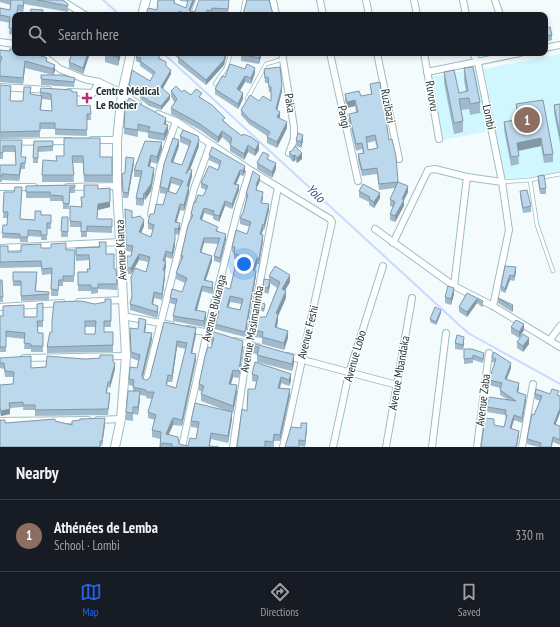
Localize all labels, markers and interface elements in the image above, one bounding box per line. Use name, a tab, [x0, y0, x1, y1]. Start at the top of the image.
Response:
search box	[12, 12, 548, 56]
icon: search	[26, 23, 48, 45]
text: Search here	[58, 25, 119, 44]
street label: Ruvuvu	[422, 79, 443, 112]
place label: Centre Médical Le Rocher	[96, 83, 160, 112]
street label: Ruzibazi	[378, 87, 399, 124]
marker: Centre Médical Le Rocher	[81, 92, 93, 104]
street label: Paka	[282, 92, 299, 114]
street label: Lombi	[480, 103, 499, 131]
street label: Pangi	[335, 104, 354, 130]
pin: 1	[514, 105, 540, 135]
water label: Yolo	[303, 181, 330, 207]
street label: Avenue Kianza	[111, 219, 130, 281]
your location	[234, 254, 254, 274]
street label: Avenue Bukanga	[198, 273, 229, 343]
street label: Avenue Masimaninba	[237, 284, 267, 373]
street label: Avenue Feshi	[294, 304, 321, 360]
street label: Avenue Lobo	[340, 328, 369, 383]
street label: Avenue Mbandaka	[385, 334, 412, 411]
street label: Avenue Zaba	[472, 373, 493, 427]
text: Nearby	[16, 462, 59, 484]
text: Athénées de Lemba	[54, 518, 158, 537]
text: 1	[26, 527, 32, 544]
text: 330 m	[515, 527, 544, 544]
text: School · Lombi	[54, 537, 120, 554]
tab: Map	[80, 581, 102, 619]
tab: Directions	[261, 581, 299, 619]
tab: Saved	[458, 581, 480, 619]

